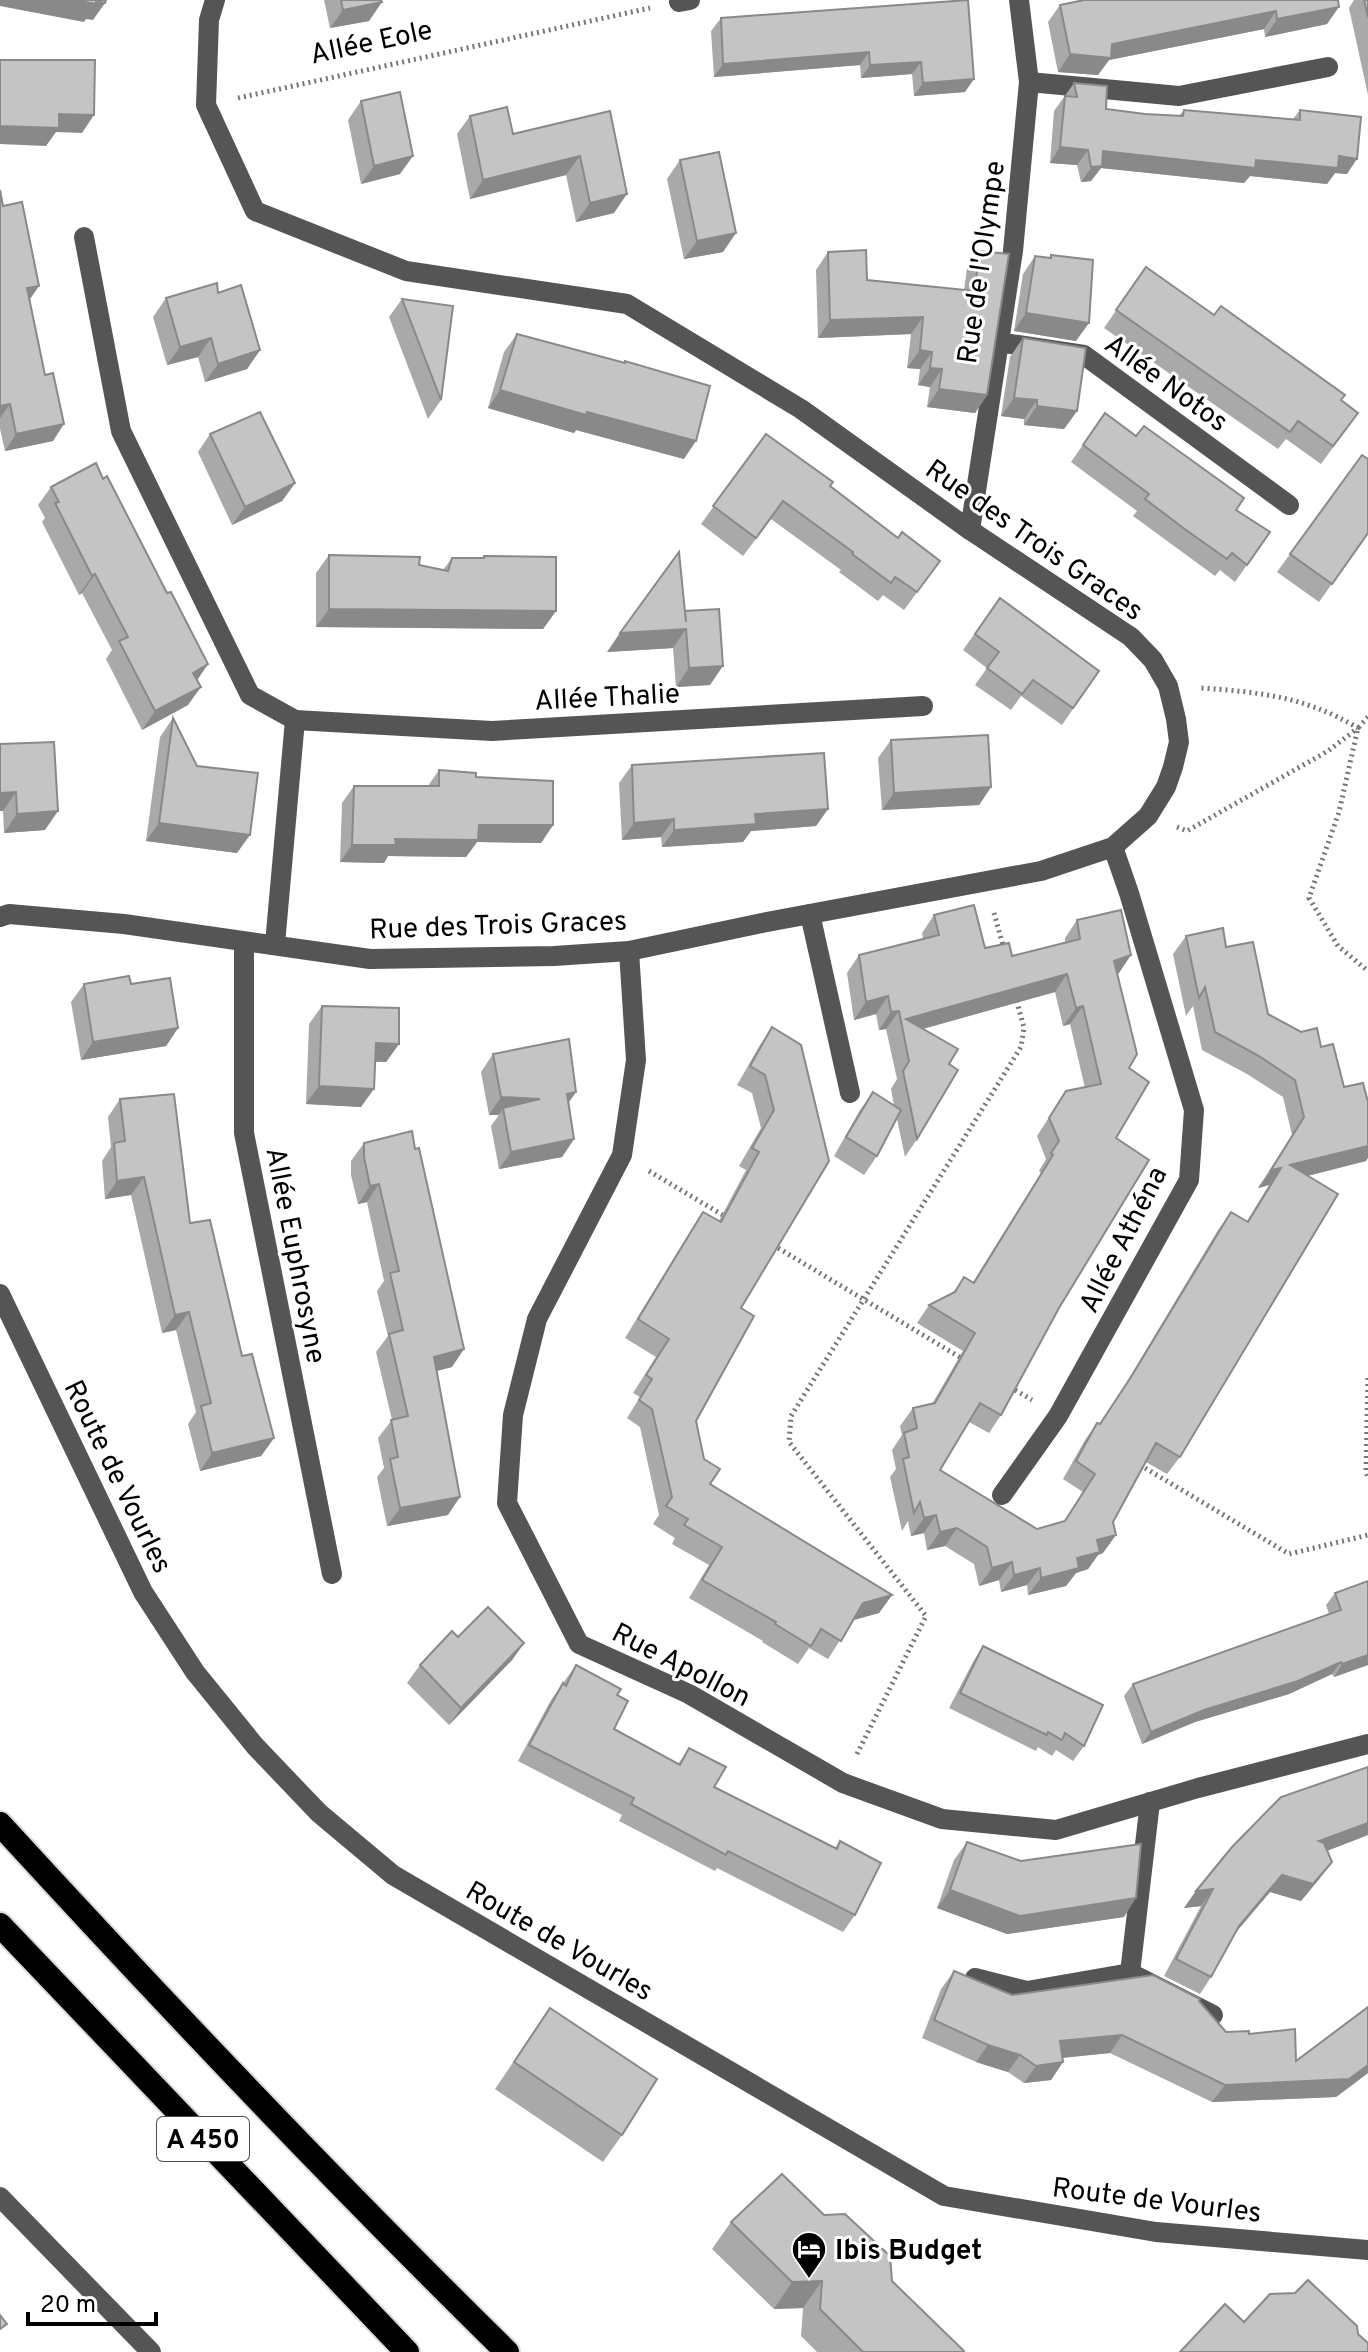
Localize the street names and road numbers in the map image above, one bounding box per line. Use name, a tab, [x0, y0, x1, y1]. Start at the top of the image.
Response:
street label: Allée Eole	[307, 13, 436, 74]
street label: Rue de l'Olympe	[951, 159, 1015, 366]
street label: Allée Notos	[1096, 327, 1234, 441]
street label: Rue des Trois Graces	[917, 453, 1149, 630]
street label: Allée Thalie	[533, 677, 681, 721]
street label: Rue des Trois Graces	[369, 905, 628, 949]
street label: Allée Euphrosyne	[255, 1144, 333, 1367]
street label: Allée Athéna	[1072, 1161, 1177, 1320]
street label: Route de Vourles	[54, 1375, 179, 1580]
street label: Rue Apollon	[605, 1616, 756, 1717]
street label: Route de Vourles	[458, 1874, 659, 2011]
road number: A 450	[157, 2117, 249, 2161]
street label: Route de Vourles	[1050, 2171, 1263, 2233]

